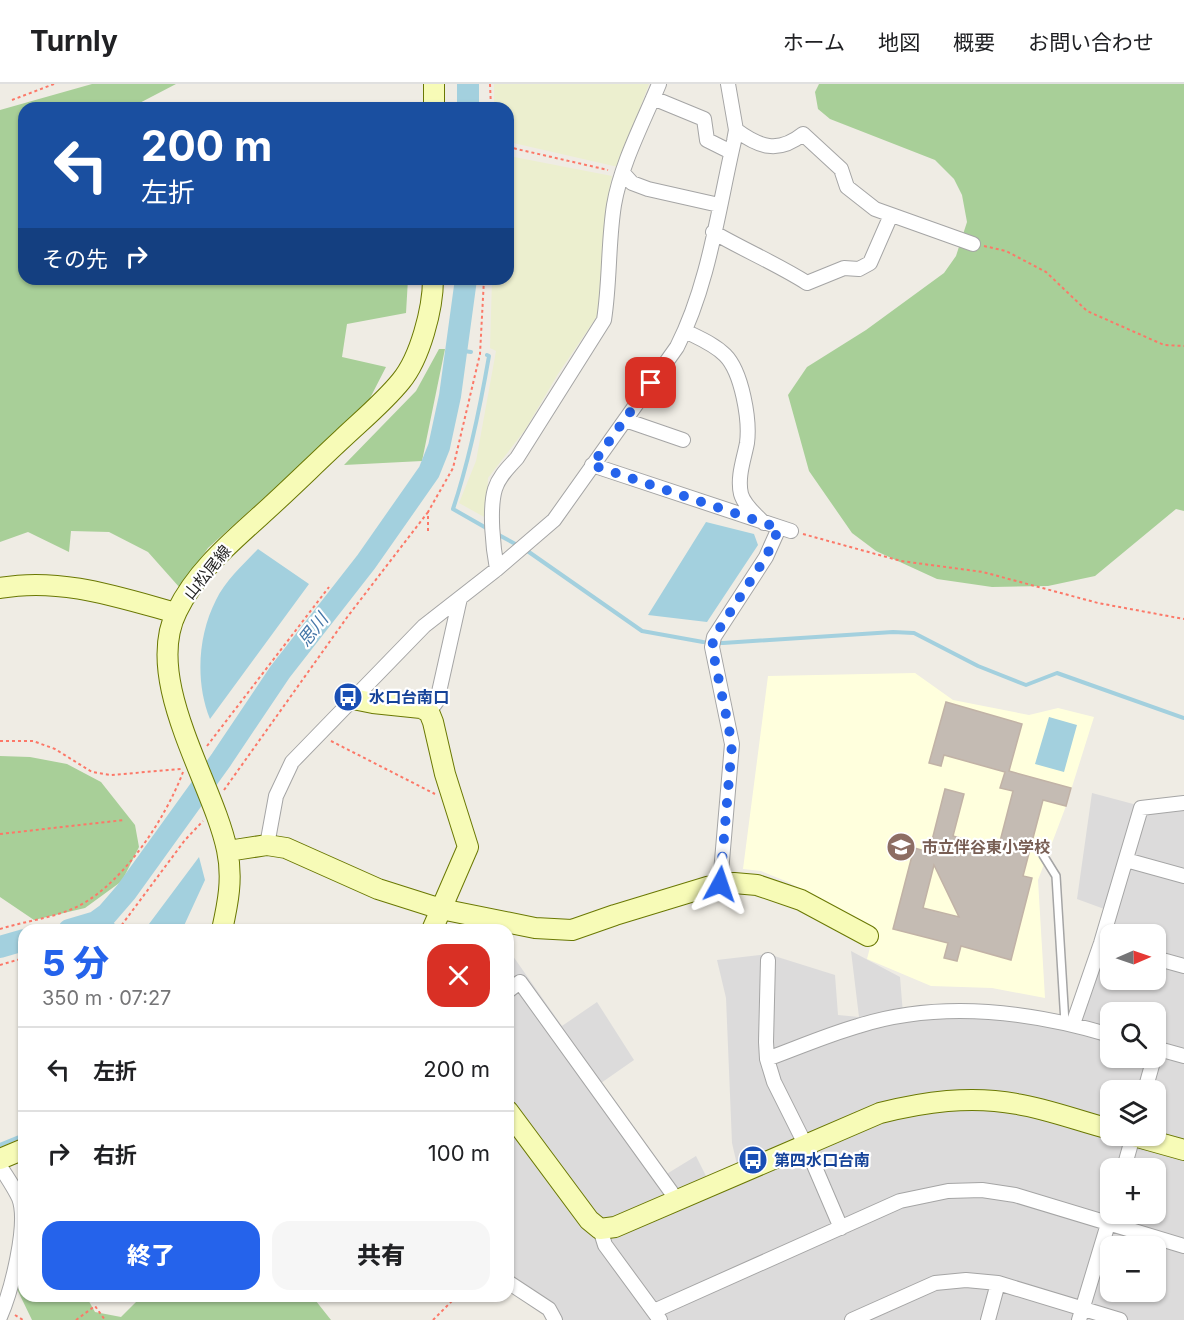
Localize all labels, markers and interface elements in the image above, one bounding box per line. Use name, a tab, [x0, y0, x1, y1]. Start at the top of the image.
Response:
text: Turnly	[30, 24, 118, 58]
text: ホーム	[783, 30, 845, 55]
text: 地図	[878, 30, 920, 55]
text: 概要	[953, 30, 995, 55]
text: お問い合わせ	[1028, 30, 1154, 55]
text: 200 m	[141, 120, 272, 171]
icon: left	[42, 126, 120, 204]
text: 左折	[141, 176, 195, 209]
icon: right	[120, 240, 153, 273]
text: その先	[42, 246, 108, 272]
pin	[625, 357, 676, 408]
icon: arrive	[634, 366, 667, 399]
street label: 山松尾線	[179, 541, 235, 603]
water label: 思川	[293, 607, 333, 650]
bus stop icon: 水口台南口	[332, 681, 364, 713]
place label: 水口台南口	[369, 687, 449, 707]
school or university icon: 市立伴谷東小学校	[885, 831, 917, 863]
place label: 市立伴谷東小学校	[922, 837, 1050, 857]
position arrow	[688, 852, 752, 916]
north arrow	[1100, 924, 1166, 990]
map controls	[1100, 924, 1166, 1302]
text: 5 分	[42, 941, 109, 985]
button: close	[427, 944, 490, 1007]
text: 350 m · 07:27	[42, 986, 171, 1010]
button: search	[1100, 1002, 1166, 1068]
icon: left	[42, 1053, 75, 1086]
text: 200 m	[423, 1056, 490, 1082]
text: 左折	[93, 1058, 137, 1084]
button: layers	[1100, 1080, 1166, 1146]
icon: right	[42, 1137, 75, 1170]
text: 100 m	[428, 1140, 490, 1166]
text: 右折	[93, 1142, 137, 1168]
bus stop icon: 第四水口台南	[737, 1144, 769, 1176]
place label: 第四水口台南	[774, 1150, 870, 1170]
button: +	[1100, 1158, 1166, 1224]
button: 終了	[42, 1221, 260, 1290]
button: 共有	[272, 1221, 490, 1290]
button: −	[1100, 1236, 1166, 1302]

